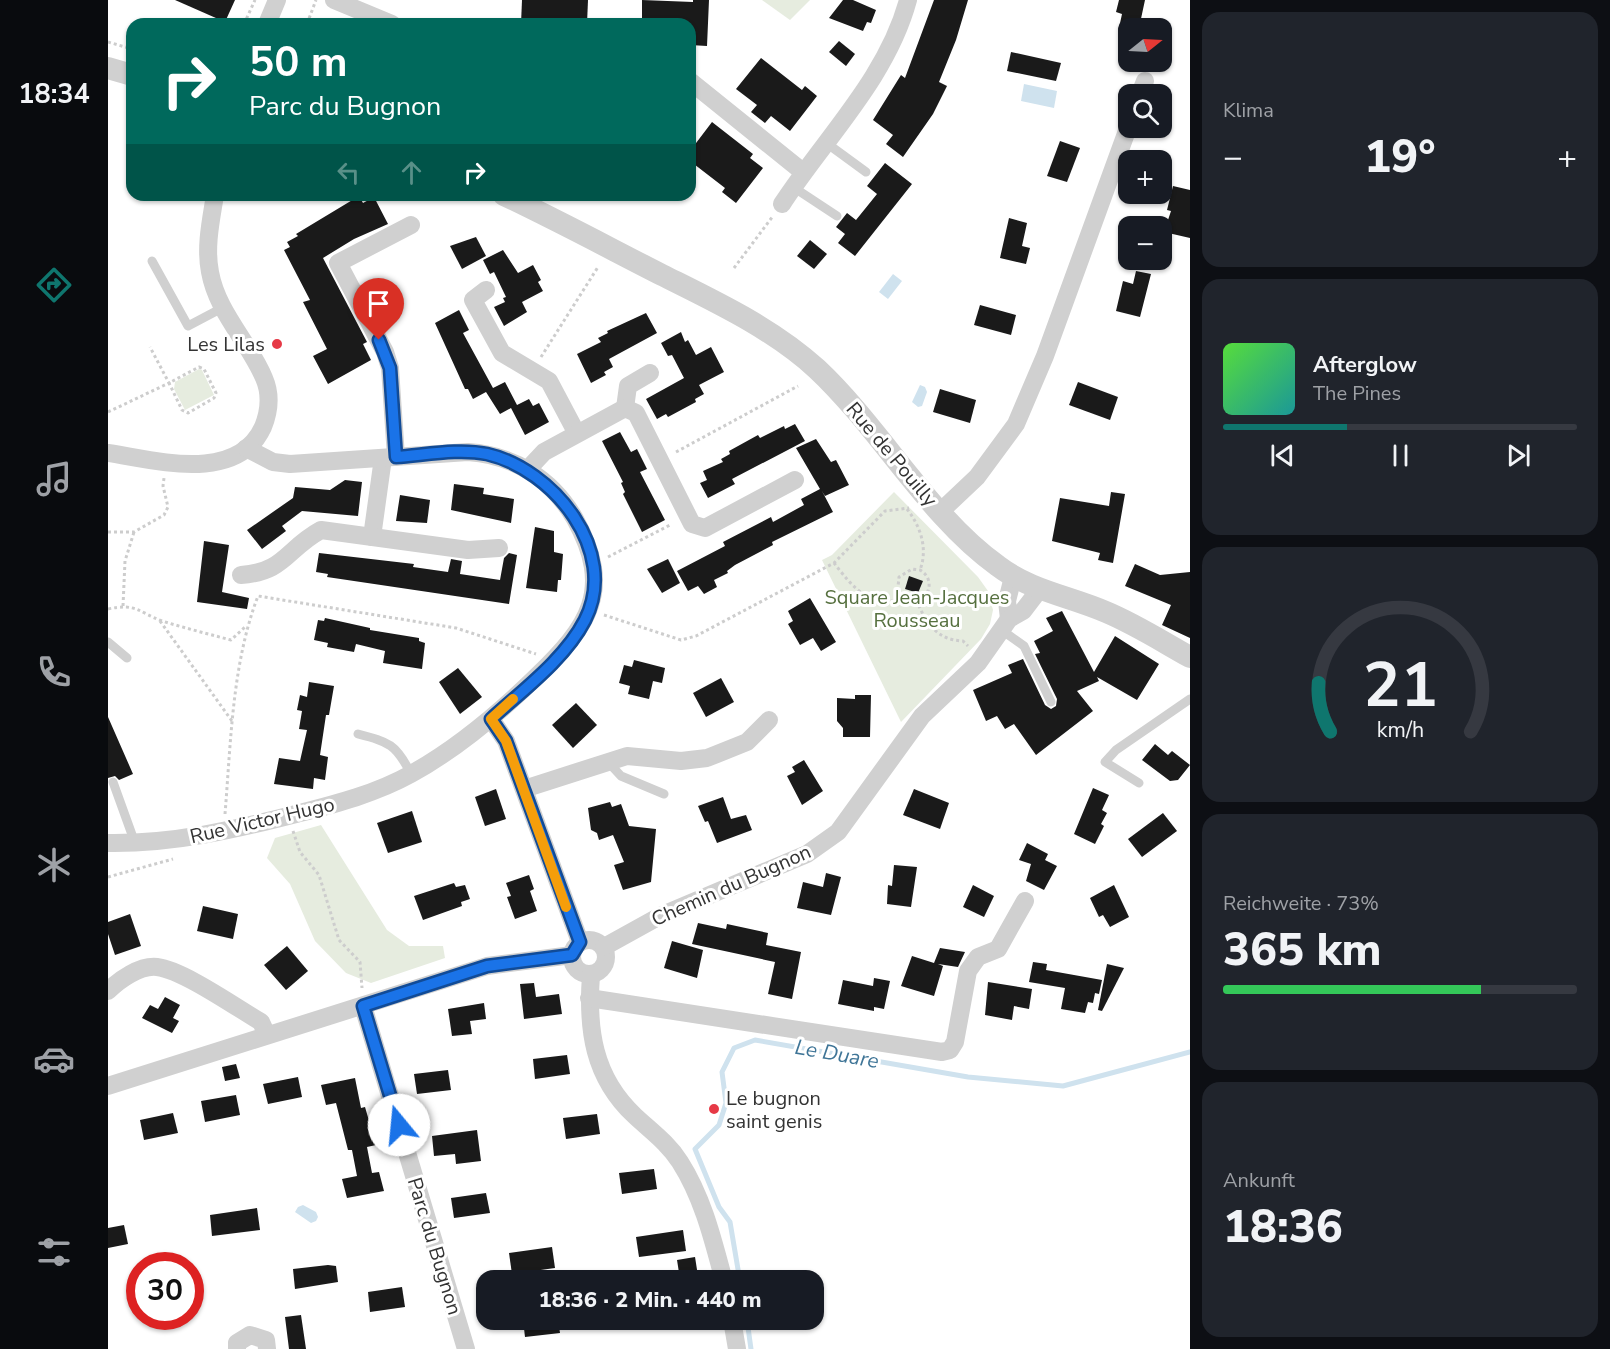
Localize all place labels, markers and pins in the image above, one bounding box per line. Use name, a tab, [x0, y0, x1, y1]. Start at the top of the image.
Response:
pin	[353, 278, 404, 340]
place label: Les Lilas	[187, 331, 265, 358]
marker: Les Lilas	[270, 337, 284, 351]
place label: Le bugnon saint genis	[726, 1085, 822, 1135]
marker: Le bugnon saint genis	[707, 1102, 721, 1116]

